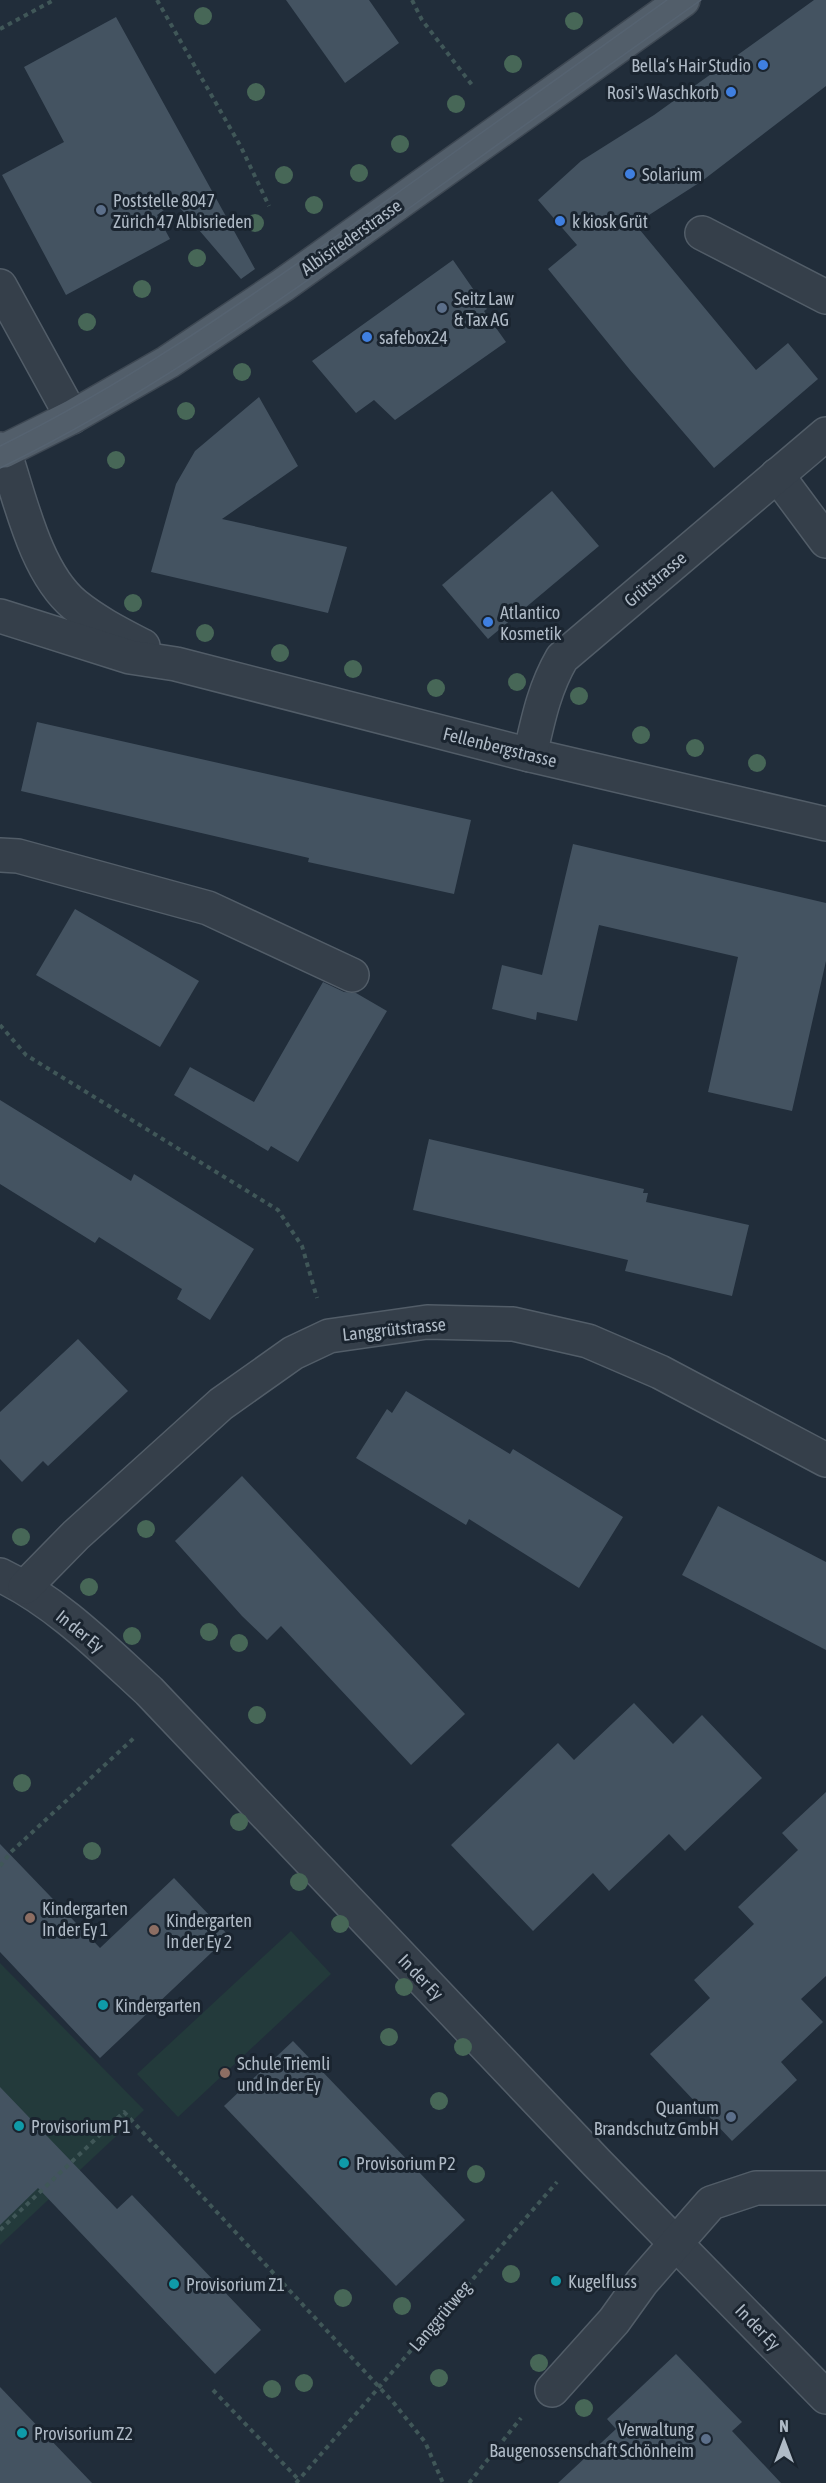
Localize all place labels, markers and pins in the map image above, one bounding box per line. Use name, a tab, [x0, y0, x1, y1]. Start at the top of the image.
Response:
place label: Bella‘s Hair Studio	[631, 55, 751, 76]
marker: Bella‘s Hair Studio	[756, 58, 770, 72]
place label: Rosi's Waschkorb	[607, 82, 719, 103]
marker: Rosi's Waschkorb	[724, 85, 738, 99]
place label: Solarium	[642, 164, 702, 185]
marker: Solarium	[623, 167, 637, 181]
place label: Poststelle 8047 Zürich 47 Albisrieden	[113, 190, 252, 232]
marker: Poststelle 8047 Zürich 47 Albisrieden	[94, 203, 108, 217]
place label: k kiosk Grüt	[572, 211, 648, 232]
marker: k kiosk Grüt	[553, 214, 567, 228]
place label: Seitz Law & Tax AG	[454, 288, 514, 330]
marker: Seitz Law & Tax AG	[435, 301, 449, 315]
place label: safebox24	[379, 327, 448, 348]
marker: safebox24	[360, 330, 374, 344]
place label: Atlantico Kosmetik	[500, 602, 562, 644]
marker: Atlantico Kosmetik	[481, 615, 495, 629]
place label: Kindergarten In der Ey 1	[42, 1898, 128, 1940]
place label: Kindergarten In der Ey 2	[166, 1910, 252, 1952]
marker: Kindergarten In der Ey 1	[23, 1911, 37, 1925]
marker: Kindergarten In der Ey 2	[147, 1923, 161, 1937]
place label: Kindergarten	[115, 1995, 201, 2016]
marker: Kindergarten	[96, 1998, 110, 2012]
place label: Schule Triemli und In der Ey	[237, 2053, 330, 2095]
marker: Schule Triemli und In der Ey	[218, 2066, 232, 2080]
place label: Quantum Brandschutz GmbH	[594, 2097, 719, 2139]
marker: Quantum Brandschutz GmbH	[724, 2110, 738, 2124]
place label: Provisorium P1	[31, 2116, 131, 2137]
marker: Provisorium P1	[12, 2119, 26, 2133]
place label: Provisorium P2	[356, 2153, 456, 2174]
marker: Provisorium P2	[337, 2156, 351, 2170]
place label: Kugelfluss	[568, 2271, 637, 2292]
place label: Provisorium Z1	[186, 2274, 285, 2295]
marker: Kugelfluss	[549, 2274, 563, 2288]
marker: Provisorium Z1	[167, 2277, 181, 2291]
place label: Verwaltung Baugenossenschaft Schönheim	[489, 2419, 694, 2461]
place label: Provisorium Z2	[34, 2423, 133, 2444]
marker: Provisorium Z2	[15, 2426, 29, 2440]
marker: Verwaltung Baugenossenschaft Schönheim	[699, 2432, 713, 2446]

